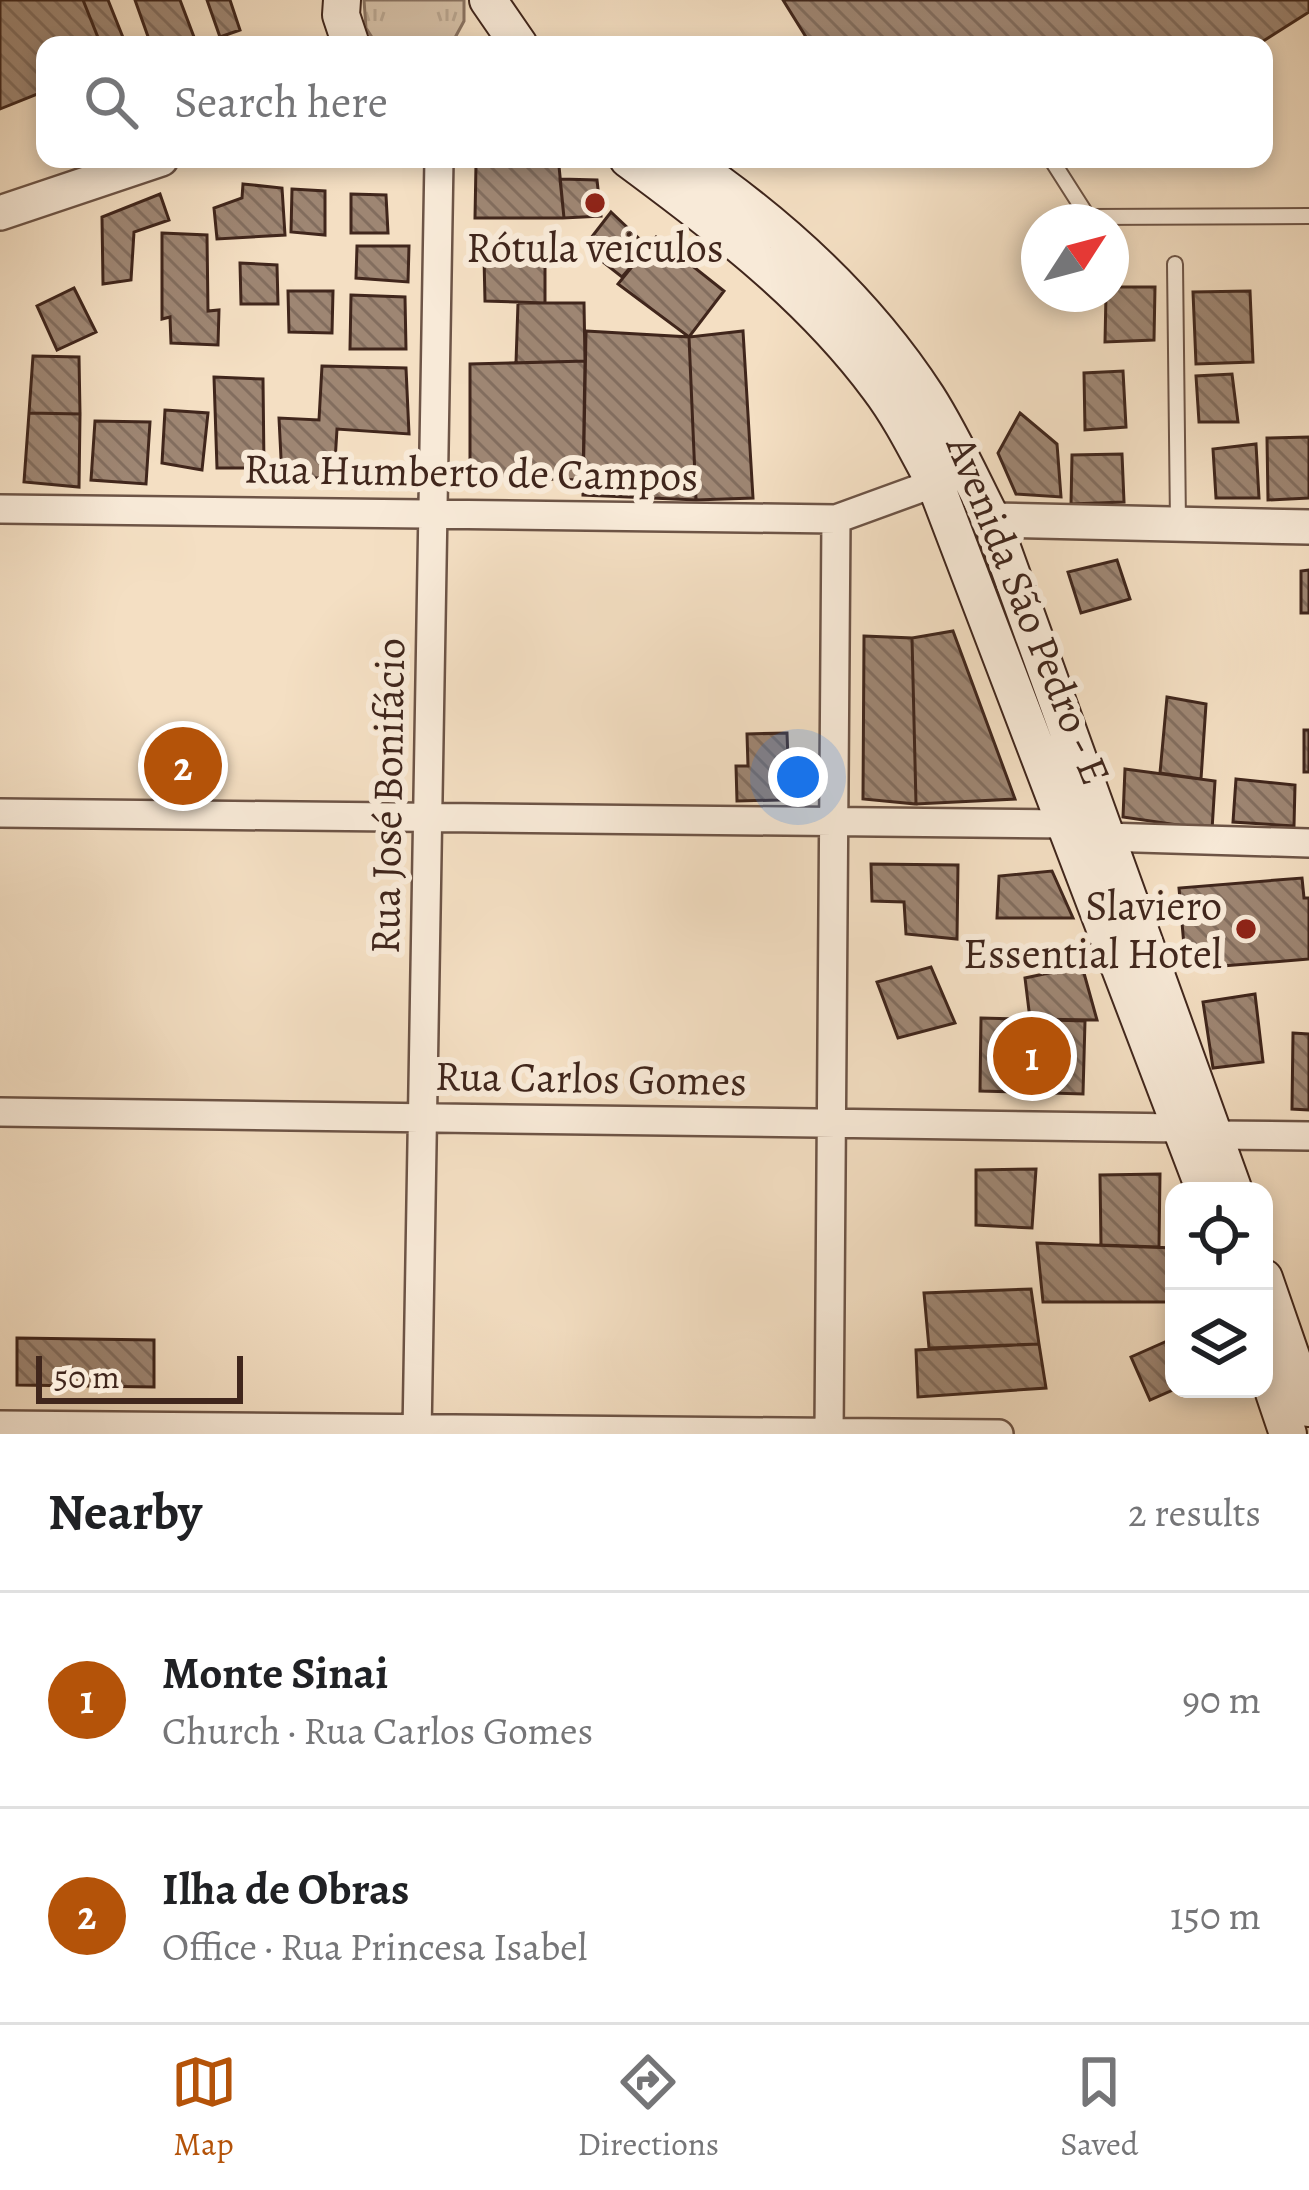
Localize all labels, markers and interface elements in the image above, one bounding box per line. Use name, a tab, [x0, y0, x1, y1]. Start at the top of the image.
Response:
search box	[36, 36, 1273, 168]
icon: search	[78, 69, 144, 135]
text: Search here	[174, 71, 388, 133]
marker: Rótula veiculos	[582, 190, 608, 216]
north arrow	[1021, 204, 1129, 312]
place label: Rótula veiculos	[466, 219, 724, 276]
street label: Avenida São Pedro - E	[933, 426, 1125, 793]
street label: Rua Humberto de Campos	[243, 440, 699, 504]
street label: Rua José Bonifácio	[356, 638, 418, 954]
pin: 2	[144, 721, 222, 811]
your location	[768, 747, 828, 807]
place label: Slaviero Essential Hotel	[963, 877, 1222, 982]
marker: Slaviero Essential Hotel	[1233, 916, 1259, 942]
pin: 1	[993, 1011, 1071, 1101]
street label: Rua Carlos Gomes	[434, 1047, 748, 1109]
map controls	[1165, 1182, 1273, 1398]
button: locate	[1165, 1182, 1273, 1290]
button: layers	[1165, 1290, 1273, 1398]
scale bar	[36, 1350, 243, 1403]
text: 50 m	[54, 1354, 120, 1399]
text: Nearby	[48, 1477, 202, 1547]
text: 2 results	[1128, 1486, 1261, 1539]
text: Monte Sinai	[162, 1642, 388, 1704]
text: 1	[80, 1673, 94, 1726]
text: 90 m	[1182, 1673, 1261, 1726]
text: Church · Rua Carlos Gomes	[162, 1704, 593, 1757]
text: Ilha de Obras	[162, 1858, 409, 1920]
text: 2	[78, 1889, 96, 1942]
text: 150 m	[1170, 1889, 1261, 1942]
text: Office · Rua Princesa Isabel	[162, 1920, 587, 1973]
tab: Map	[171, 2049, 237, 2166]
tab: Directions	[578, 2049, 719, 2166]
tab: Saved	[1060, 2049, 1138, 2166]

